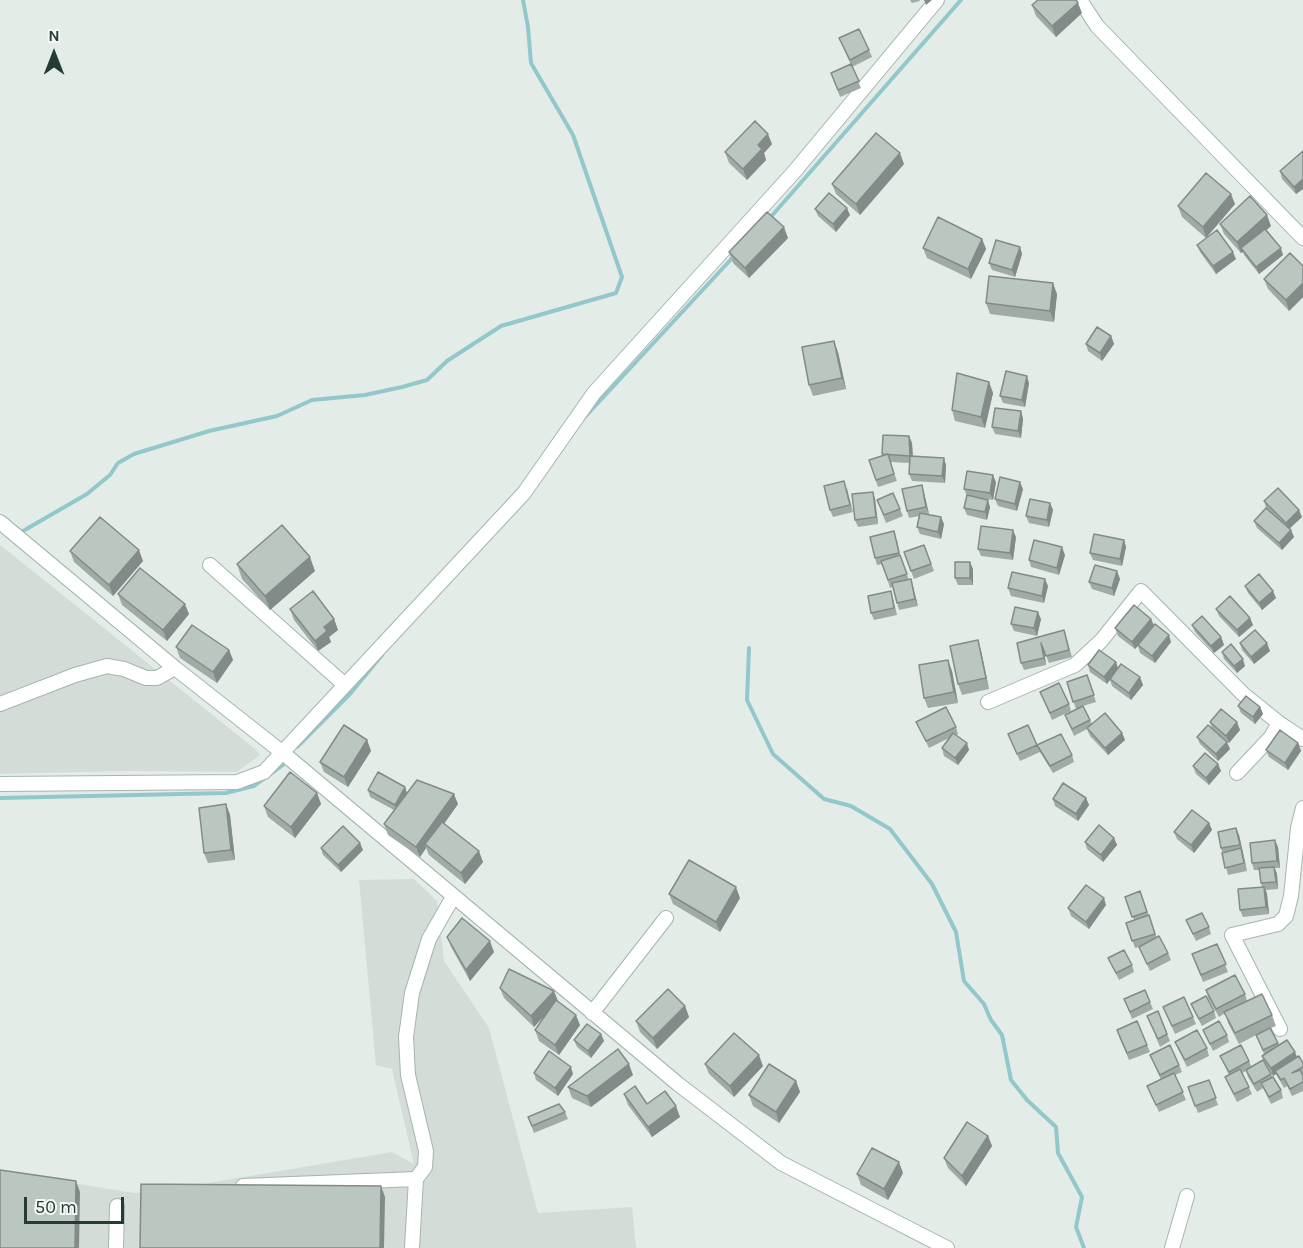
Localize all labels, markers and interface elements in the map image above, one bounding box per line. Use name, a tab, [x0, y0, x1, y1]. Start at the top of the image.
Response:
north arrow	[24, 24, 84, 84]
text: N	[48, 26, 60, 45]
scale bar	[27, 1185, 128, 1223]
text: 50 m	[35, 1196, 77, 1218]

